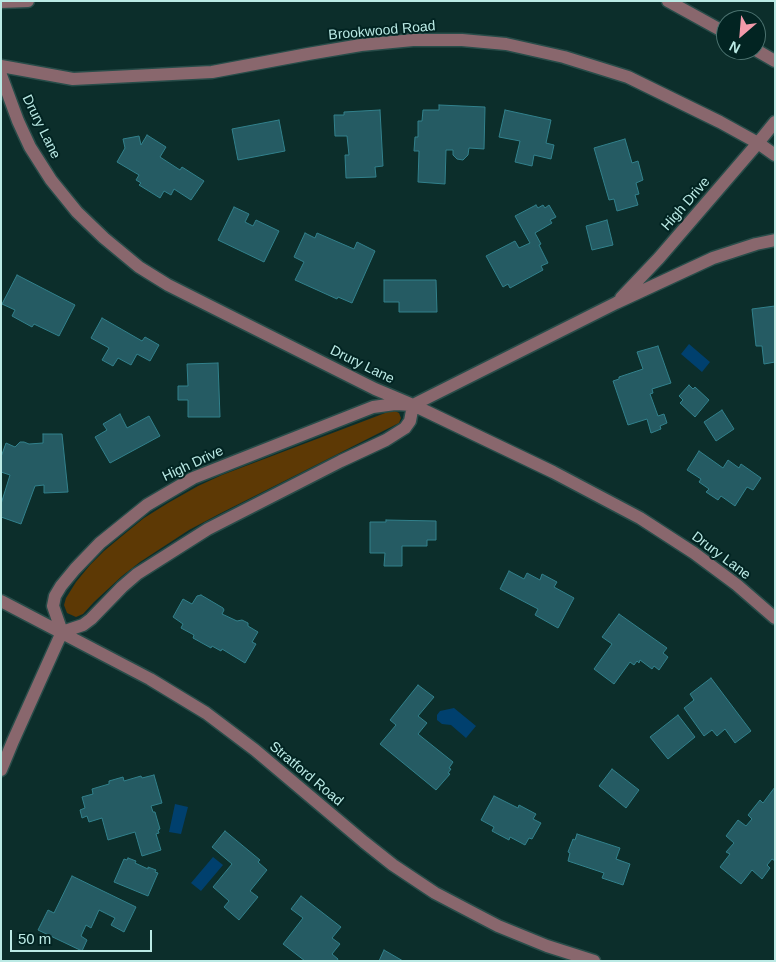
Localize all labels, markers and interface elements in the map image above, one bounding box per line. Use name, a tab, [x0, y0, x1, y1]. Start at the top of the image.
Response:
north arrow	[716, 10, 766, 60]
street label: Brookwood Road	[328, 18, 436, 44]
text: N	[727, 38, 743, 57]
street label: Drury Lane	[18, 92, 64, 162]
street label: High Drive	[658, 174, 714, 234]
street label: Drury Lane	[327, 342, 397, 388]
street label: High Drive	[160, 443, 226, 485]
street label: Drury Lane	[688, 528, 754, 584]
street label: Stratford Road	[266, 738, 346, 810]
scale bar	[12, 920, 155, 952]
text: 50 m	[18, 930, 51, 947]

